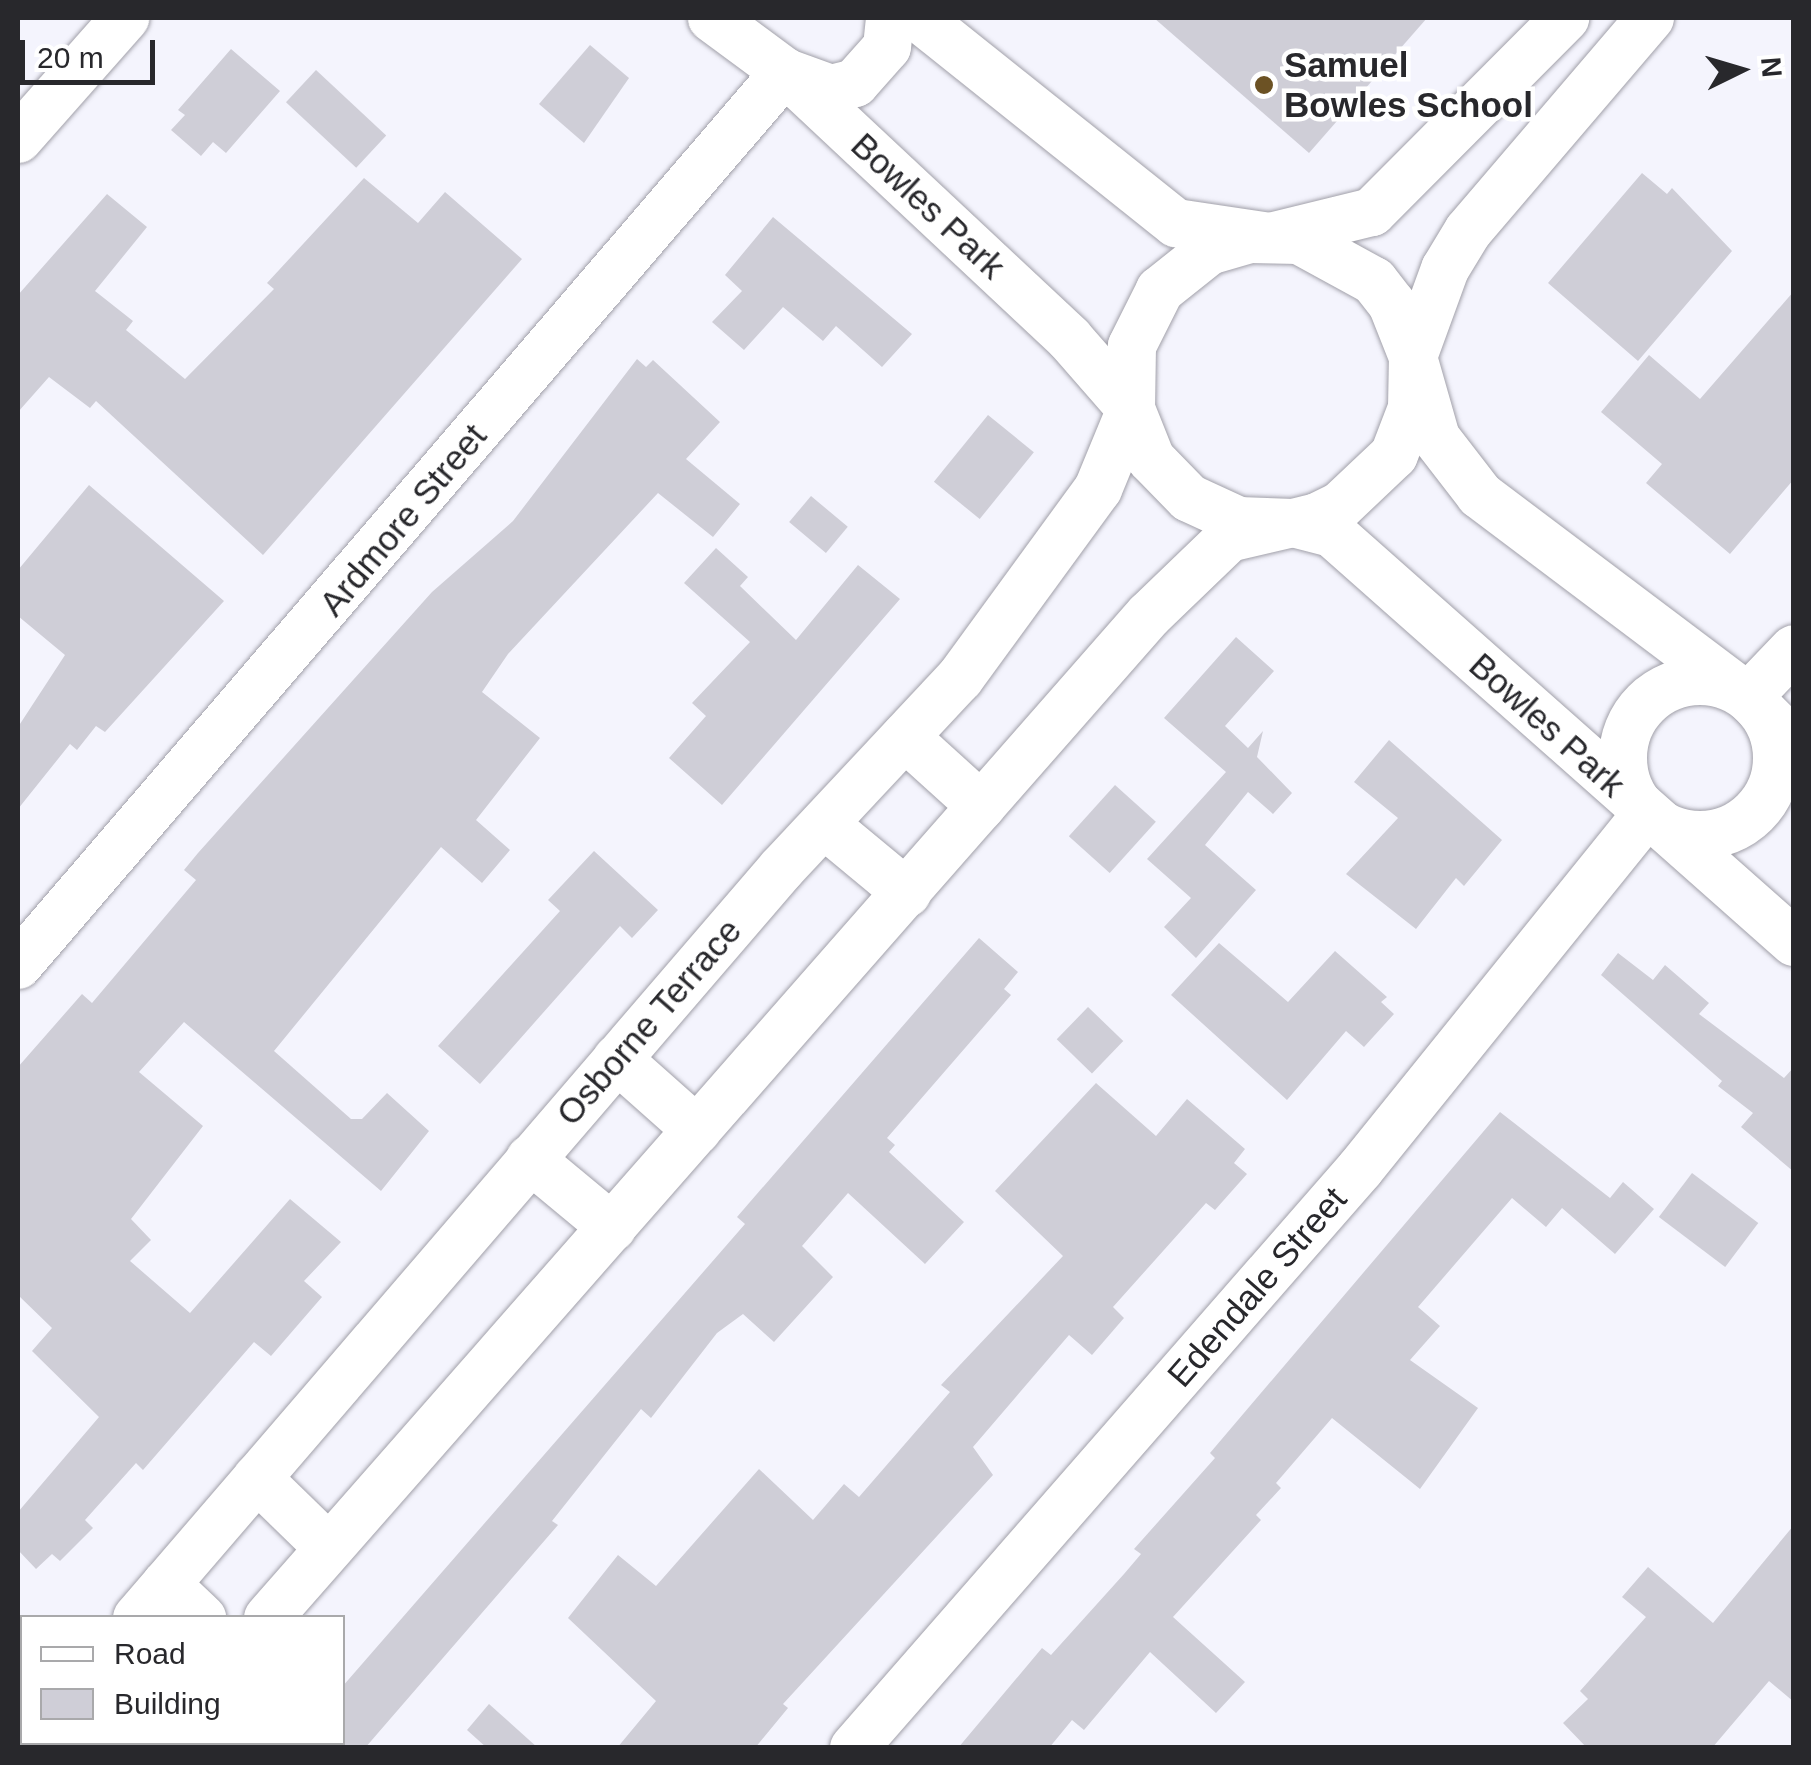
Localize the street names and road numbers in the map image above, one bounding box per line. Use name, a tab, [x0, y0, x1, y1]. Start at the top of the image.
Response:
street label: Bowles Park	[843, 124, 1013, 288]
street label: Ardmore Street	[311, 416, 495, 624]
street label: Bowles Park	[1461, 644, 1633, 806]
street label: Osborne Terrace	[548, 910, 750, 1134]
street label: Edendale Street	[1159, 1179, 1355, 1395]

